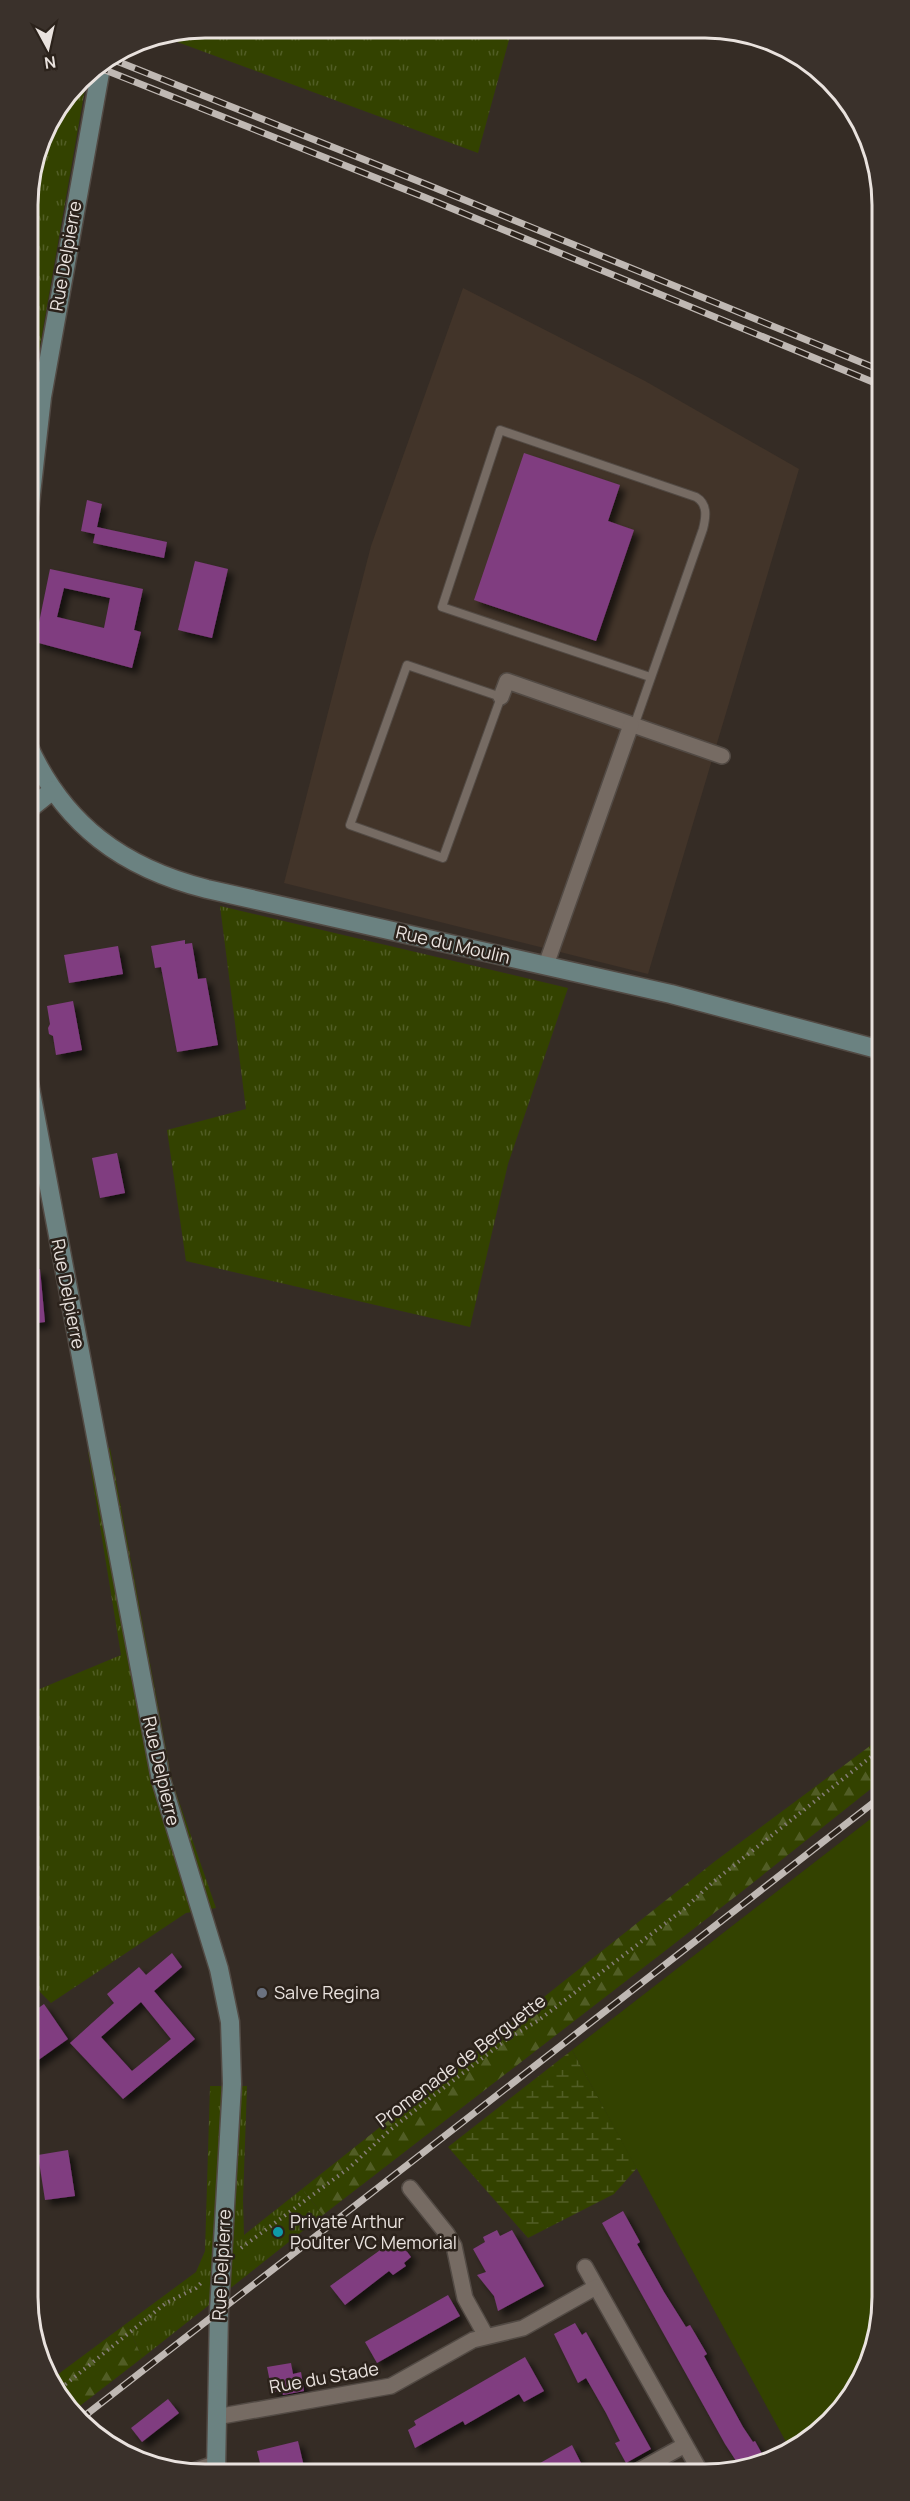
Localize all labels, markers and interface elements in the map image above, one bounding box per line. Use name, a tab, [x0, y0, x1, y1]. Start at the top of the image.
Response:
north arrow	[18, 18, 78, 78]
text: N	[43, 51, 57, 75]
street label: Rue Delpierre	[44, 199, 87, 313]
street label: Rue du Moulin	[394, 919, 513, 969]
street label: Rue Delpierre	[47, 1237, 91, 1351]
street label: Rue Delpierre	[138, 1714, 186, 1828]
place label: Salve Regina	[274, 1980, 380, 2004]
marker: Salve Regina	[255, 1986, 269, 2000]
street label: Promenade de Berguette	[371, 1988, 550, 2132]
street label: Rue Delpierre	[206, 2209, 236, 2321]
place label: Private Arthur Poulter VC Memorial	[290, 2209, 457, 2254]
marker: Private Arthur Poulter VC Memorial	[271, 2225, 285, 2239]
street label: Rue du Stade	[267, 2356, 380, 2398]

